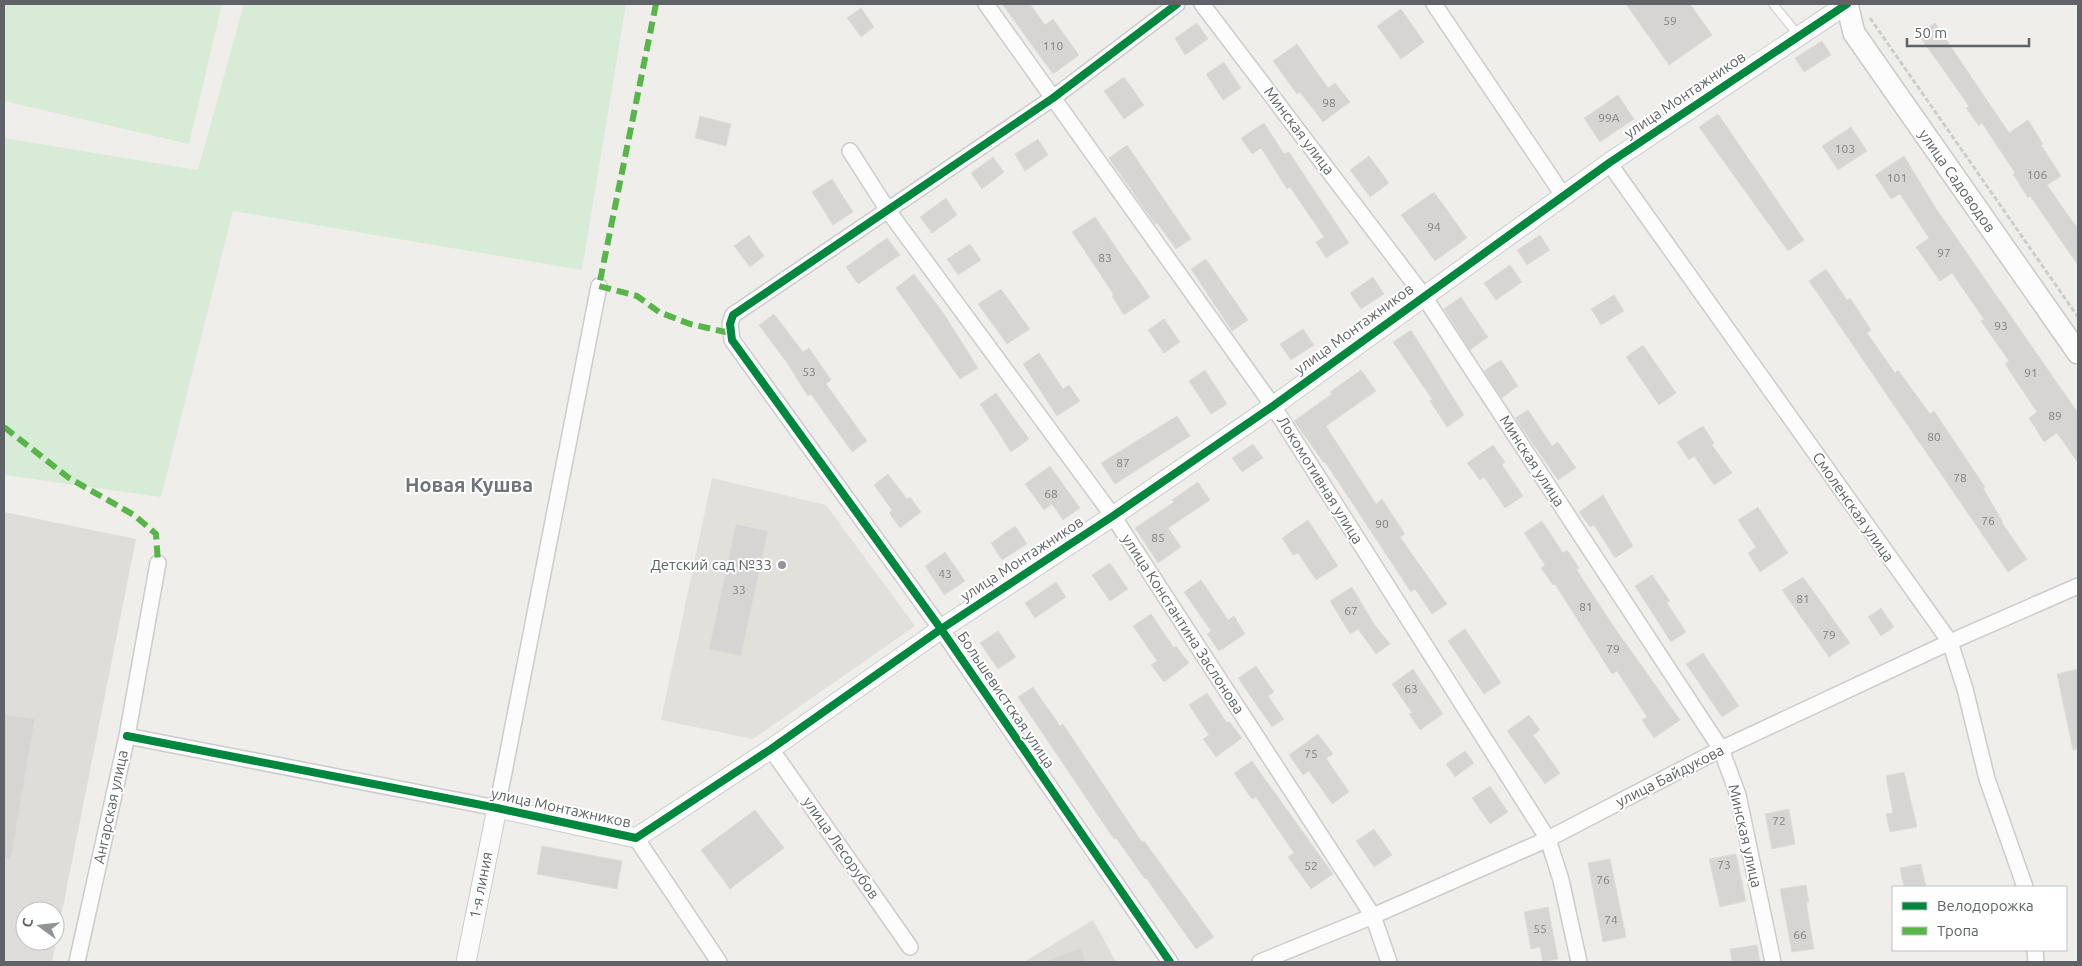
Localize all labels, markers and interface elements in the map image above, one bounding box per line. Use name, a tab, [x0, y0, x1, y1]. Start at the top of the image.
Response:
house number: 59	[1663, 14, 1677, 27]
scale bar	[1907, 15, 2030, 47]
text: 50 m	[1914, 24, 1947, 41]
house number: 110	[1043, 39, 1063, 52]
street label: улица Монтажников	[1621, 48, 1749, 142]
street label: Минская улица	[1261, 83, 1338, 178]
house number: 98	[1322, 96, 1336, 109]
house number: 99А	[1598, 111, 1620, 124]
street label: улица Садоводов	[1915, 126, 1999, 236]
house number: 103	[1835, 142, 1855, 155]
house number: 106	[2027, 168, 2047, 181]
house number: 101	[1887, 171, 1907, 184]
house number: 94	[1427, 220, 1441, 233]
house number: 97	[1937, 246, 1951, 259]
house number: 83	[1098, 251, 1112, 264]
street label: улица Монтажников	[1291, 280, 1416, 377]
house number: 93	[1994, 319, 2008, 332]
house number: 53	[802, 365, 816, 378]
house number: 91	[2024, 366, 2038, 379]
house number: 89	[2048, 409, 2062, 422]
street label: Минская улица	[1497, 412, 1568, 510]
street label: Локомотивная улица	[1274, 413, 1367, 547]
house number: 80	[1927, 430, 1941, 443]
street label: Смоленская улица	[1809, 449, 1898, 565]
house number: 87	[1116, 456, 1130, 469]
house number: 78	[1953, 471, 1967, 484]
district label: Новая Кушва	[405, 473, 533, 496]
house number: 68	[1044, 487, 1058, 500]
street label: улица Монтажников	[957, 513, 1086, 605]
house number: 76	[1981, 514, 1995, 527]
house number: 90	[1375, 517, 1389, 530]
street label: улица Константина Заслонова	[1119, 531, 1248, 717]
house number: 85	[1151, 531, 1165, 544]
place label: Детский сад №33	[650, 556, 772, 573]
marker: Детский сад №33	[776, 559, 788, 571]
house number: 43	[938, 567, 952, 580]
house number: 33	[732, 583, 746, 596]
house number: 81	[1796, 592, 1810, 605]
house number: 81	[1579, 600, 1593, 613]
house number: 67	[1344, 604, 1358, 617]
street label: Большевистская улица	[954, 628, 1058, 771]
house number: 79	[1822, 628, 1836, 641]
house number: 79	[1606, 642, 1620, 655]
house number: 63	[1404, 682, 1418, 695]
street label: улица Байдукова	[1613, 741, 1727, 810]
house number: 75	[1304, 747, 1318, 760]
street label: Ангарская улица	[90, 748, 131, 865]
street label: Минская улица	[1725, 783, 1766, 889]
street label: улица Монтажников	[490, 784, 633, 831]
street label: улица Лесорубов	[800, 793, 883, 902]
house number: 72	[1772, 814, 1786, 827]
street label: 1-я линия	[466, 850, 495, 920]
house number: 73	[1717, 858, 1731, 871]
house number: 52	[1304, 859, 1318, 872]
house number: 76	[1596, 873, 1610, 886]
legend	[1892, 886, 2067, 951]
text: Велодорожка	[1937, 897, 2034, 914]
north arrow	[15, 901, 65, 951]
house number: 74	[1604, 913, 1618, 926]
text: С	[19, 916, 36, 929]
house number: 55	[1533, 922, 1547, 935]
text: Тропа	[1937, 922, 1979, 939]
house number: 66	[1793, 928, 1807, 941]

